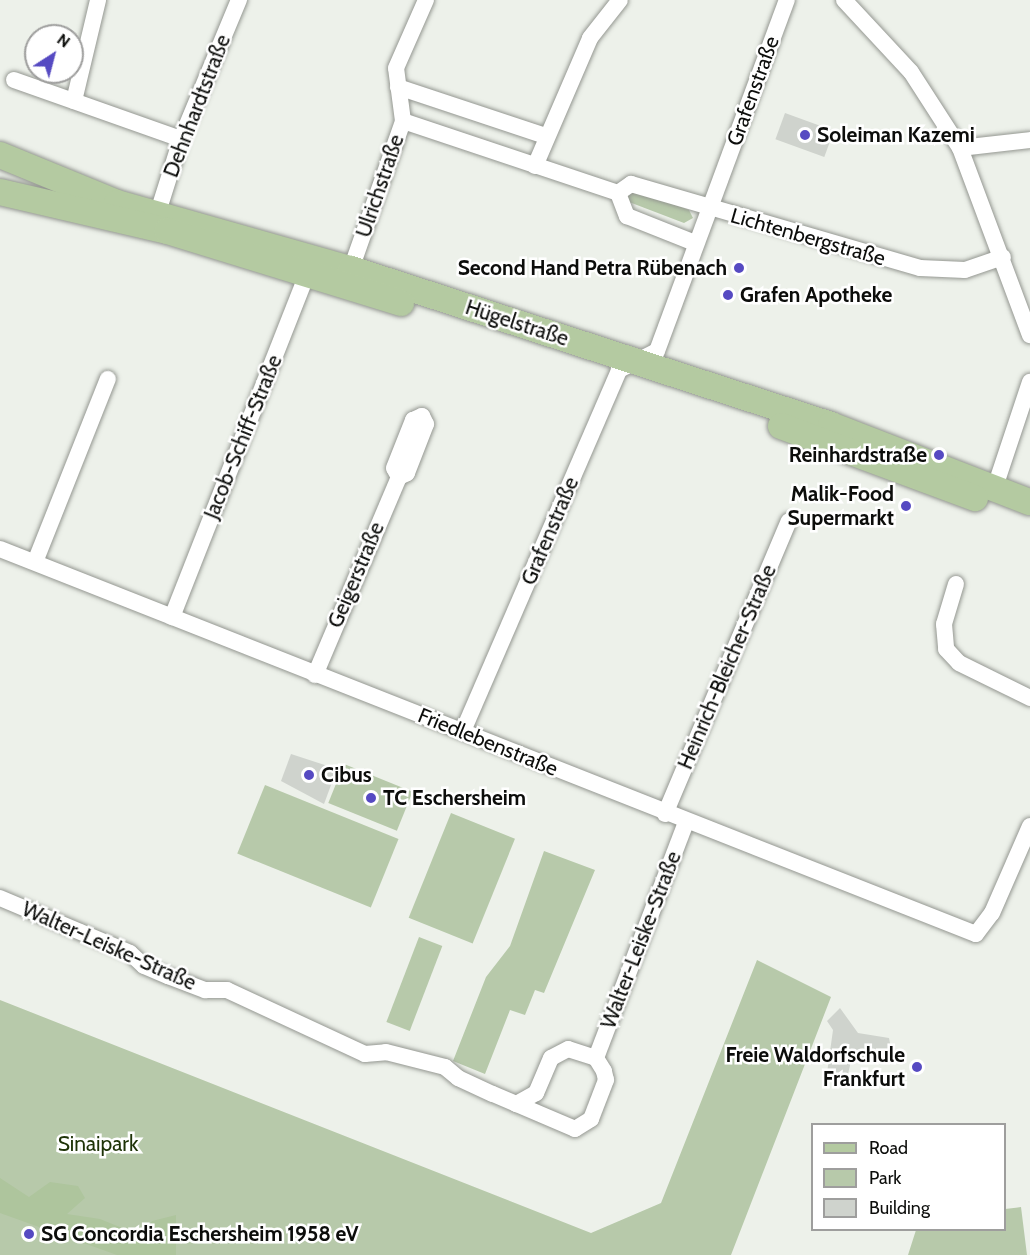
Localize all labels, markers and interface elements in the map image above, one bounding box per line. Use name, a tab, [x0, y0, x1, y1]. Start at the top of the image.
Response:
north arrow	[24, 24, 84, 84]
text: N	[54, 30, 74, 52]
street label: Dehnhardtstraße	[158, 31, 236, 181]
street label: Grafenstraße	[722, 33, 784, 149]
place label: Soleiman Kazemi	[817, 122, 975, 148]
marker: Soleiman Kazemi	[798, 128, 812, 142]
street label: Ulrichstraße	[351, 131, 409, 241]
street label: Lichtenbergstraße	[728, 203, 888, 271]
place label: Second Hand Petra Rübenach	[458, 255, 727, 281]
marker: Second Hand Petra Rübenach	[732, 261, 746, 275]
place label: Grafen Apotheke	[740, 282, 892, 308]
marker: Grafen Apotheke	[721, 288, 735, 302]
street label: Hügelstraße	[462, 295, 572, 351]
street label: Jacob-Schiff-Straße	[199, 351, 287, 523]
place label: Reinhardstraße	[789, 442, 927, 468]
marker: Reinhardstraße	[932, 448, 946, 462]
street label: Grafenstraße	[516, 473, 584, 589]
place label: Malik-Food Supermarkt	[788, 481, 894, 531]
marker: Malik-Food Supermarkt	[899, 499, 913, 513]
street label: Geigerstraße	[322, 518, 390, 632]
street label: Heinrich-Bleicher-Straße	[672, 561, 782, 773]
street label: Friedlebenstraße	[414, 703, 562, 781]
place label: Cibus	[321, 762, 372, 788]
marker: Cibus	[302, 768, 316, 782]
place label: TC Eschersheim	[383, 785, 526, 811]
marker: TC Eschersheim	[364, 791, 378, 805]
street label: Walter-Leiske-Straße	[596, 848, 686, 1032]
street label: Walter-Leiske-Straße	[18, 896, 200, 996]
place label: Freie Waldorfschule Frankfurt	[725, 1042, 905, 1092]
marker: Freie Waldorfschule Frankfurt	[910, 1060, 924, 1074]
legend	[811, 1123, 1006, 1231]
park label: Sinaipark	[58, 1131, 138, 1157]
text: Road	[869, 1137, 908, 1159]
text: Park	[869, 1167, 901, 1189]
text: Building	[869, 1197, 930, 1219]
place label: SG Concordia Eschersheim 1958 eV	[41, 1221, 358, 1247]
marker: SG Concordia Eschersheim 1958 eV	[22, 1227, 36, 1241]

